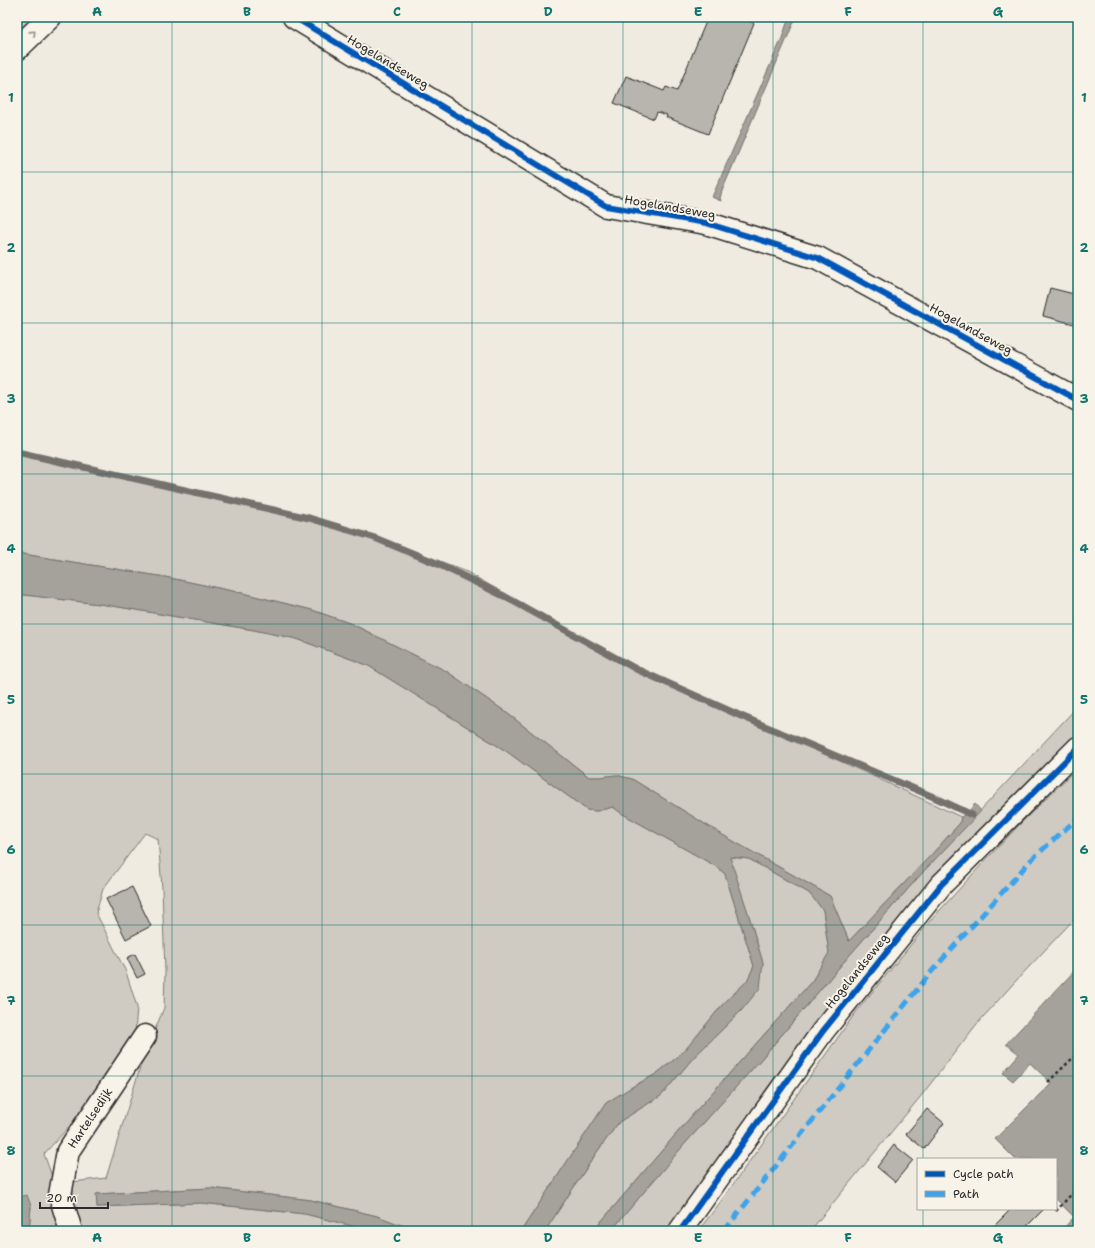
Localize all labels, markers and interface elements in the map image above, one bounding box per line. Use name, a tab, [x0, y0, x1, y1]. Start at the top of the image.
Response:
text: A	[92, 3, 102, 20]
text: B	[243, 3, 251, 20]
text: C	[393, 3, 401, 20]
text: D	[543, 3, 553, 20]
text: E	[694, 3, 703, 20]
text: F	[844, 3, 852, 20]
text: G	[993, 3, 1004, 20]
one-way arrow	[28, 30, 36, 38]
street label: Hogelandseweg	[344, 31, 432, 93]
text: 1	[8, 89, 14, 106]
text: 1	[1081, 89, 1087, 106]
street label: Hogelandseweg	[623, 191, 717, 223]
text: 2	[6, 239, 16, 256]
text: 2	[1079, 239, 1089, 256]
street label: Hogelandseweg	[927, 300, 1015, 358]
text: 3	[6, 390, 16, 407]
text: 3	[1079, 390, 1089, 407]
text: 4	[6, 540, 16, 557]
text: 4	[1079, 540, 1089, 557]
text: 5	[7, 691, 15, 708]
text: 5	[1080, 691, 1088, 708]
text: 6	[6, 841, 16, 858]
text: 6	[1079, 841, 1089, 858]
street label: Hogelandseweg	[822, 930, 892, 1012]
text: 7	[6, 992, 16, 1009]
text: 7	[1079, 992, 1089, 1009]
street label: Hartelsedijk	[64, 1084, 116, 1152]
text: 8	[6, 1142, 16, 1159]
text: 8	[1079, 1142, 1089, 1159]
legend	[917, 1158, 1057, 1210]
text: Cycle path	[953, 1166, 1014, 1182]
scale bar	[40, 1184, 108, 1210]
text: Path	[953, 1186, 979, 1202]
text: 20 m	[46, 1190, 77, 1206]
text: A	[92, 1229, 102, 1246]
text: B	[243, 1229, 251, 1246]
text: C	[393, 1229, 401, 1246]
text: D	[543, 1229, 553, 1246]
text: E	[694, 1229, 703, 1246]
text: F	[844, 1229, 852, 1246]
text: G	[993, 1229, 1004, 1246]

